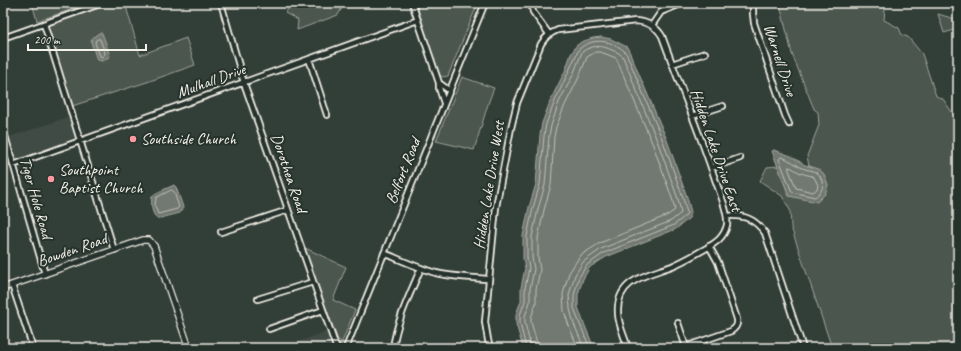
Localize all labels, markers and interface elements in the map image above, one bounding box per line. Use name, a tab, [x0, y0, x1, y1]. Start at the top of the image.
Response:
street label: Warnell Drive	[759, 22, 802, 100]
scale bar	[28, 26, 146, 52]
text: 200 m	[34, 32, 61, 48]
street label: Mulhall Drive	[174, 59, 250, 103]
street label: Hidden Lake Drive East	[686, 86, 747, 215]
street label: Hidden Lake Drive West	[469, 118, 509, 250]
place label: Southside Church	[141, 129, 237, 149]
street label: Dorothea Road	[266, 131, 313, 218]
street label: Belfort Road	[381, 133, 426, 207]
marker: Southside Church	[128, 134, 138, 144]
street label: Tiger Hole Road	[15, 155, 58, 244]
place label: Southpoint Baptist Church	[59, 160, 143, 198]
marker: Southpoint Baptist Church	[46, 174, 56, 184]
street label: Bowden Road	[35, 228, 112, 271]

